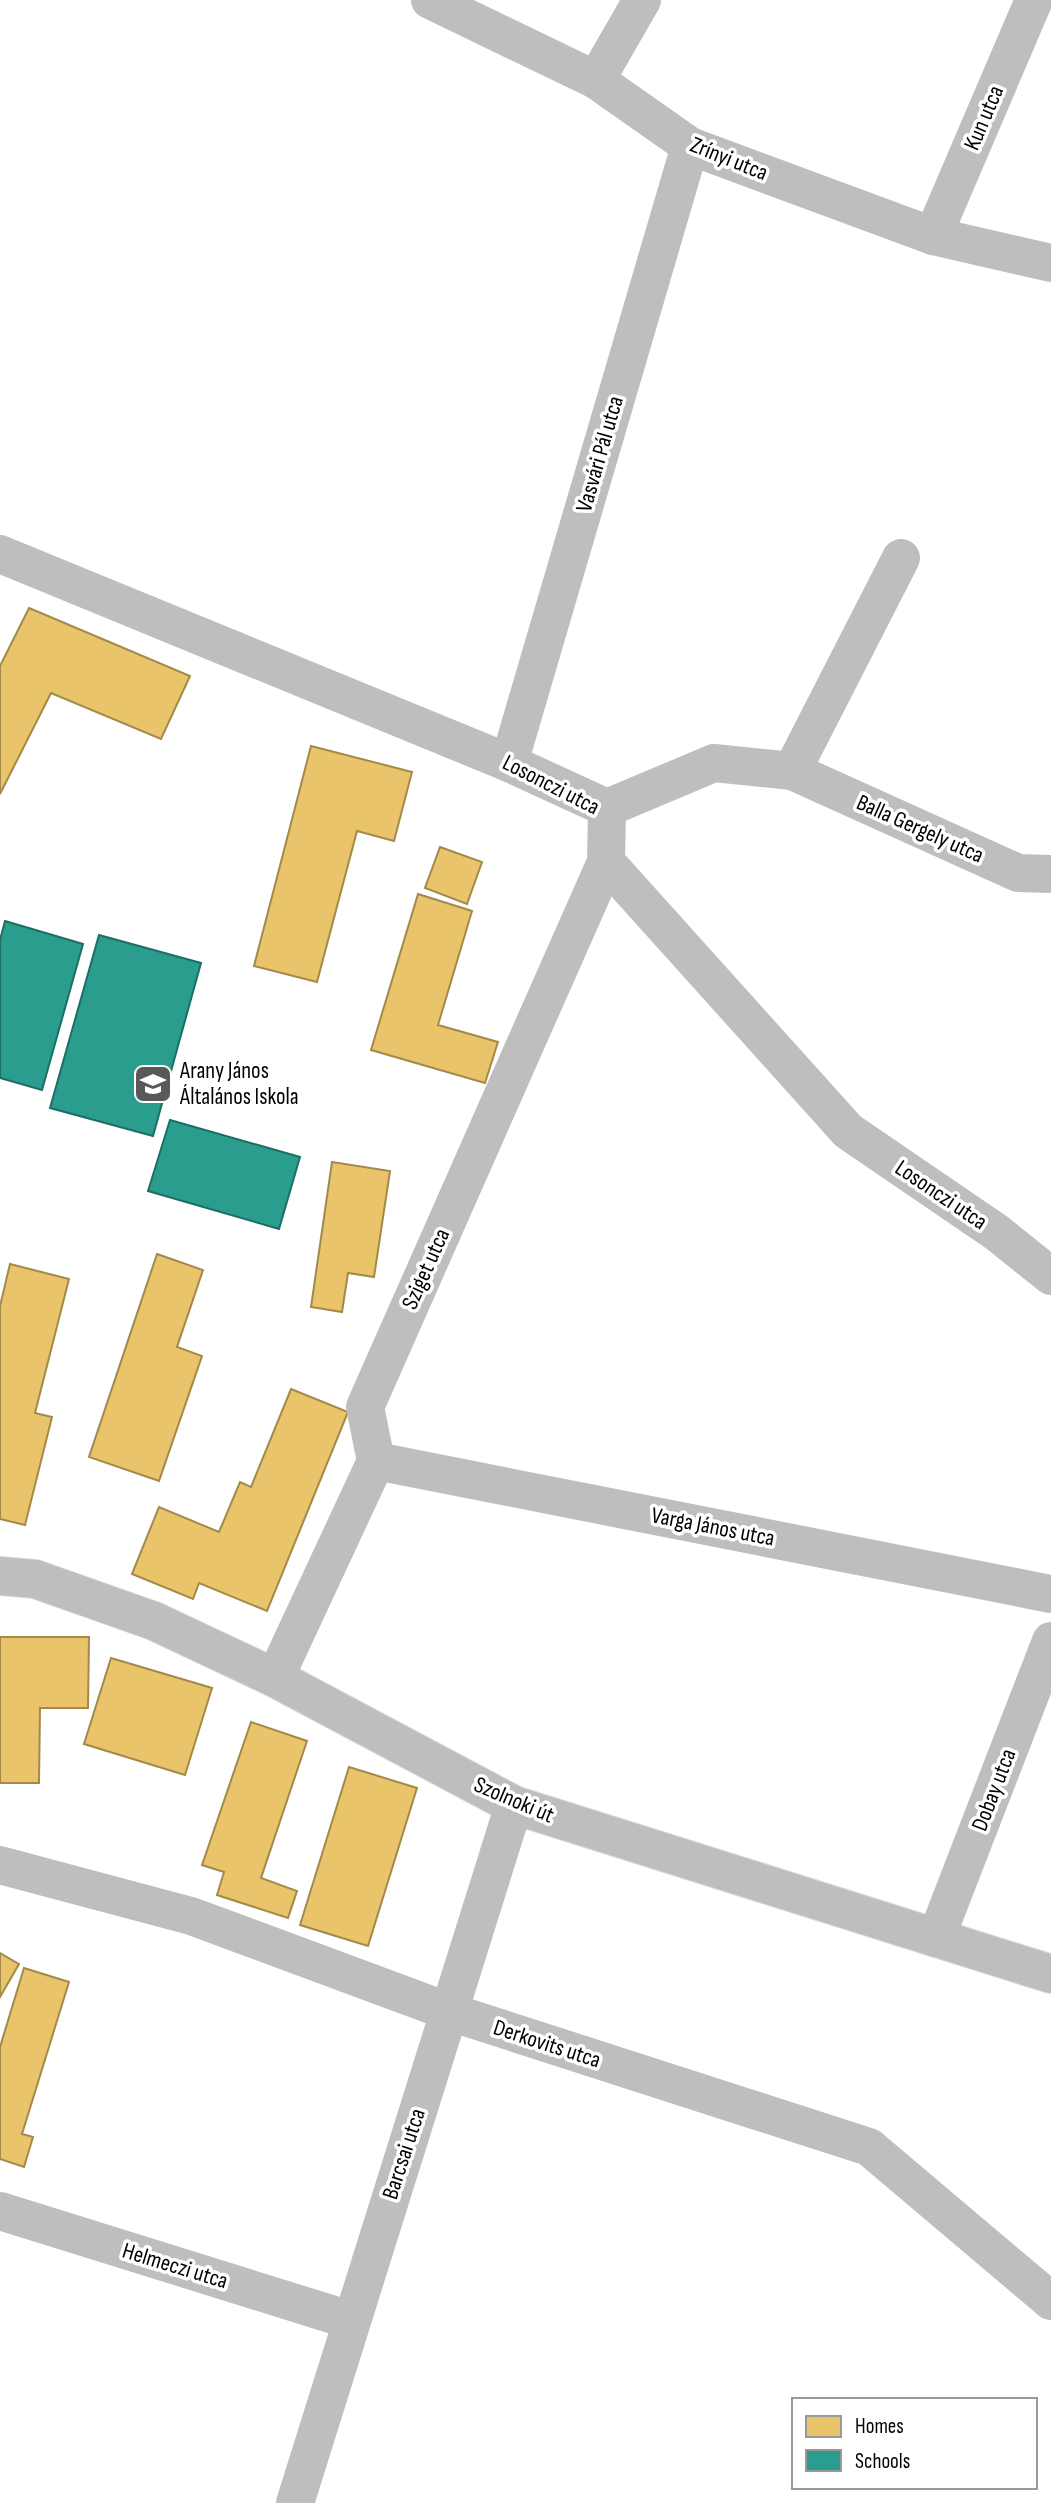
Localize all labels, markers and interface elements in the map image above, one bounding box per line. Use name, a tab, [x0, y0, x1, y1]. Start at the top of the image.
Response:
street label: Kun utca	[958, 81, 1010, 155]
street label: Zrínyi utca	[686, 131, 772, 187]
street label: Vasvári Pál utca	[570, 393, 630, 515]
street label: Losonczi utca	[498, 749, 604, 821]
street label: Balla Gergely utca	[852, 788, 988, 870]
place label: Arany János Általános Iskola	[179, 1057, 299, 1111]
school or university icon: Arany János Általános Iskola	[132, 1063, 174, 1105]
street label: Losonczi utca	[890, 1154, 992, 1236]
street label: Sziget utca	[396, 1224, 456, 1314]
street label: Varga János utca	[649, 1501, 777, 1553]
street label: Dobay utca	[966, 1745, 1022, 1835]
street label: Szolnoki út	[470, 1771, 558, 1829]
street label: Derkovits utca	[490, 2014, 604, 2074]
street label: Barcsai utca	[376, 2105, 432, 2203]
street label: Helmeczi utca	[119, 2237, 231, 2295]
legend	[792, 2398, 1037, 2489]
text: Homes	[855, 2414, 904, 2439]
text: Schools	[855, 2449, 910, 2474]

